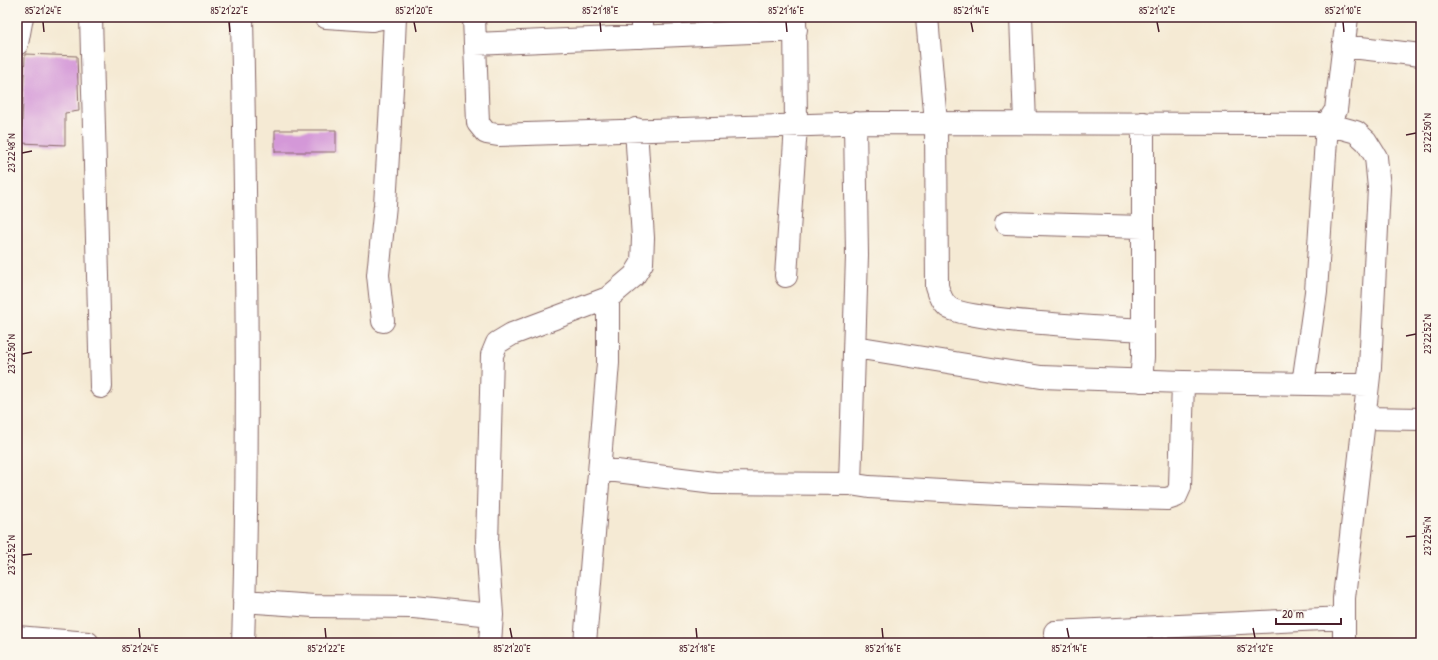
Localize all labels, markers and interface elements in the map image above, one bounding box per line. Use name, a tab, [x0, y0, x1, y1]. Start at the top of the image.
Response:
text: 85°21'24"E	[25, 4, 62, 17]
text: 85°21'22"E	[210, 4, 248, 17]
text: 85°21'20"E	[395, 4, 433, 17]
text: 85°21'18"E	[582, 4, 619, 17]
text: 85°21'16"E	[768, 4, 805, 17]
text: 85°21'14"E	[953, 4, 989, 17]
text: 85°21'12"E	[1139, 4, 1176, 17]
text: 85°21'10"E	[1325, 4, 1362, 17]
text: 23°22'50"N	[1421, 113, 1434, 153]
text: 23°22'48"N	[5, 134, 18, 172]
text: 23°22'52"N	[1421, 314, 1434, 354]
text: 23°22'50"N	[5, 334, 18, 374]
text: 23°22'54"N	[1421, 517, 1434, 555]
text: 23°22'52"N	[5, 535, 18, 575]
scale bar	[1276, 600, 1341, 626]
text: 20 m	[1282, 605, 1304, 622]
text: 85°21'24"E	[122, 642, 159, 655]
text: 85°21'22"E	[307, 642, 345, 655]
text: 85°21'20"E	[493, 642, 531, 655]
text: 85°21'18"E	[679, 642, 716, 655]
text: 85°21'16"E	[865, 642, 902, 655]
text: 85°21'14"E	[1051, 642, 1087, 655]
text: 85°21'12"E	[1237, 642, 1274, 655]

